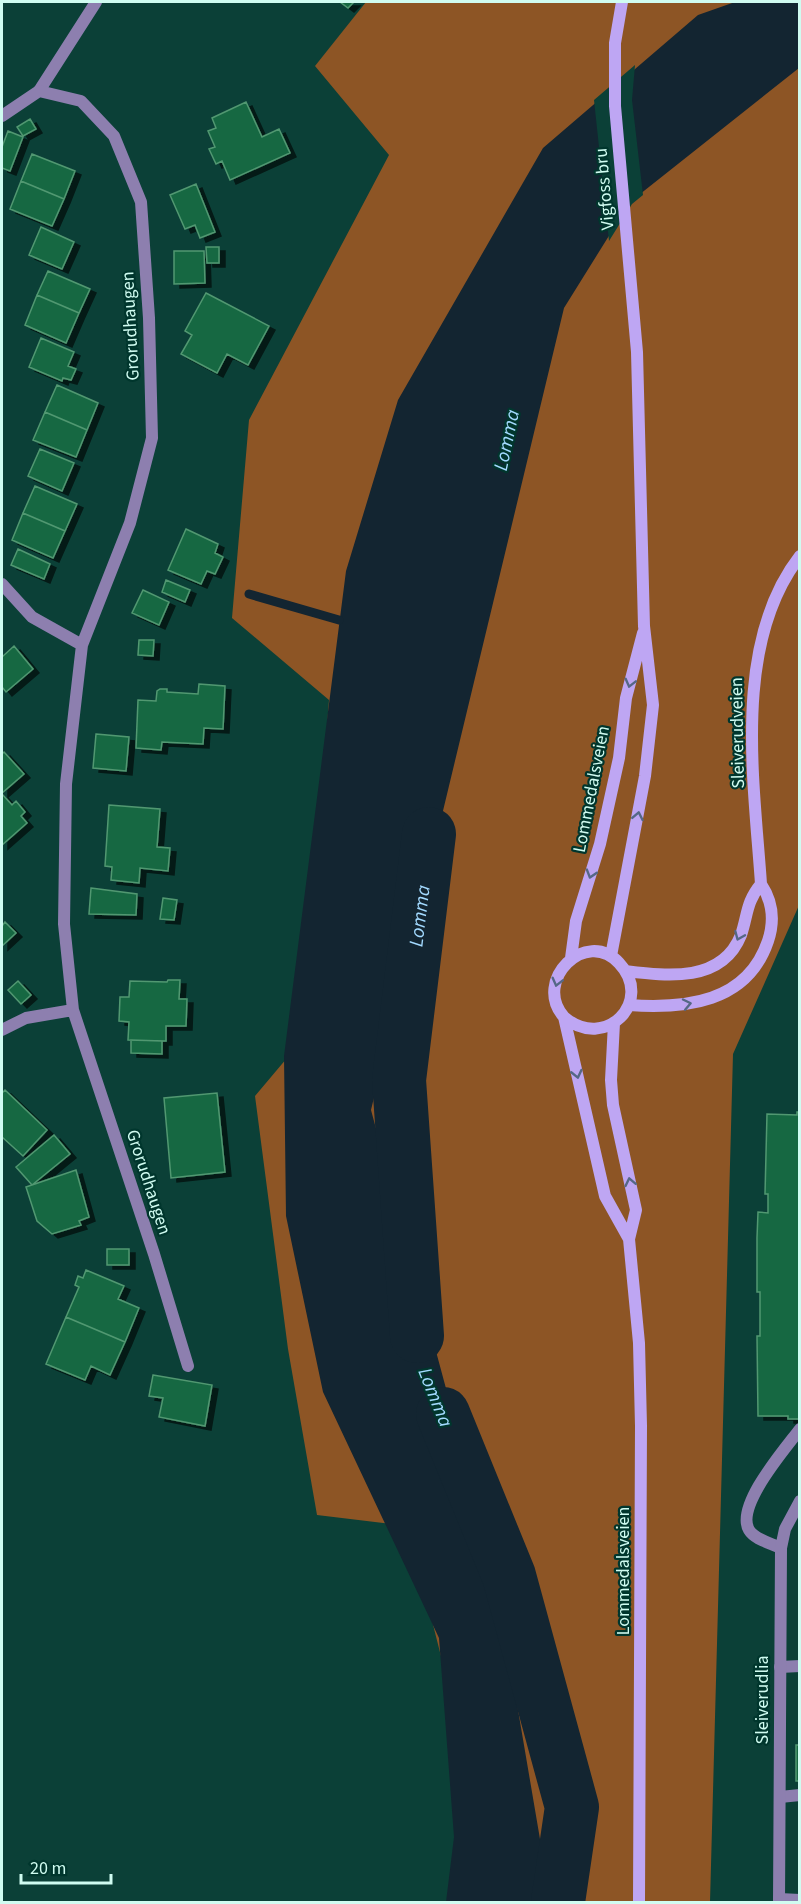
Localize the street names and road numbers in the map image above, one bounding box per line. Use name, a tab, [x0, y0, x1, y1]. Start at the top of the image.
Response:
street label: Vigfoss bru	[588, 147, 621, 231]
street label: Grorudhaugen	[115, 271, 146, 381]
street label: Sleiverudveien	[724, 677, 751, 789]
street label: Lommedalsveien	[567, 724, 616, 855]
street label: Grorudhaugen	[120, 1126, 177, 1238]
street label: Lommedalsveien	[611, 1507, 636, 1635]
street label: Sleiverudlia	[750, 1656, 775, 1744]

